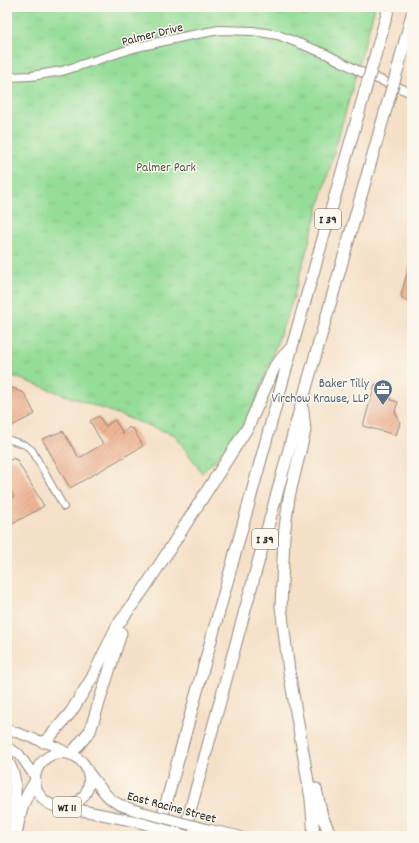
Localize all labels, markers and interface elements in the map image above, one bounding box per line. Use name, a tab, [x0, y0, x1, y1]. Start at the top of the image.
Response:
street label: Palmer Drive	[120, 19, 186, 52]
park label: Palmer Park	[136, 159, 196, 178]
road number: I 39	[315, 209, 341, 229]
place label: Baker Tilly Virchow Krause, LLP	[272, 375, 370, 409]
office icon: Baker Tilly Virchow Krause, LLP	[372, 378, 394, 406]
road number: I 39	[252, 529, 278, 549]
street label: East Racine Street	[125, 787, 218, 829]
road number: WI 11	[53, 797, 81, 817]

